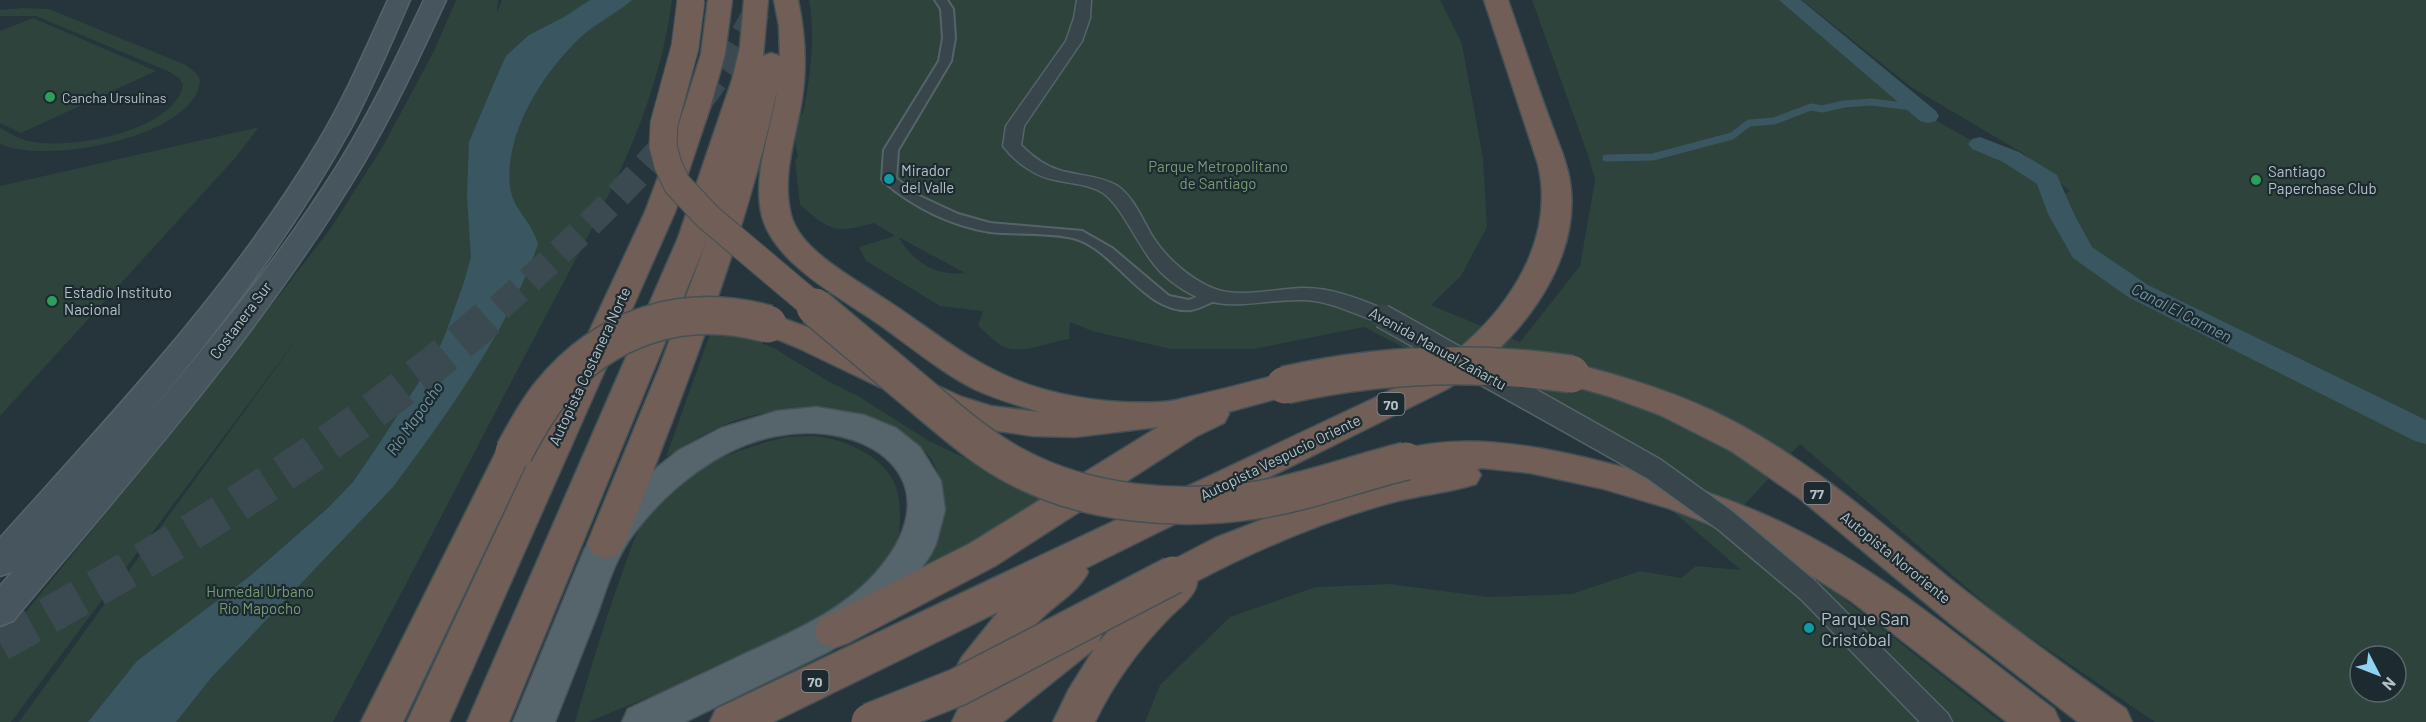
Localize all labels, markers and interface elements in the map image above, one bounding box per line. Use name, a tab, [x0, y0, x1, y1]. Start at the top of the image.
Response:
place label: Cancha Ursulinas	[62, 89, 167, 106]
marker: Cancha Ursulinas	[43, 90, 57, 104]
park label: Parque Metropolitano de Santiago	[1148, 157, 1288, 192]
place label: Mirador del Valle	[901, 161, 954, 196]
place label: Santiago Paperchase Club	[2268, 162, 2377, 197]
marker: Mirador del Valle	[882, 172, 896, 186]
marker: Santiago Paperchase Club	[2249, 173, 2263, 187]
street label: Costanera Sur	[205, 277, 275, 362]
water label: Canal El Carmen	[2129, 279, 2235, 345]
place label: Estadio Instituto Nacional	[64, 283, 172, 318]
street label: Autopista Costanera Norte	[544, 284, 634, 448]
marker: Estadio Instituto Nacional	[45, 294, 59, 308]
street label: Avenida Manuel Zañartu	[1366, 303, 1510, 393]
water label: Río Mapocho	[382, 377, 446, 459]
road number: 70	[1378, 393, 1404, 415]
street label: Autopista Vespucio Oriente	[1197, 410, 1363, 504]
road number: 77	[1804, 482, 1830, 504]
street label: Autopista Nororiente	[1837, 507, 1955, 607]
park label: Humedal Urbano Río Mapocho	[206, 582, 314, 617]
place label: Parque San Cristóbal	[1821, 607, 1909, 650]
marker: Parque San Cristóbal	[1802, 621, 1816, 635]
north arrow	[2348, 644, 2408, 704]
road number: 70	[802, 670, 828, 692]
text: N	[2379, 674, 2400, 695]

